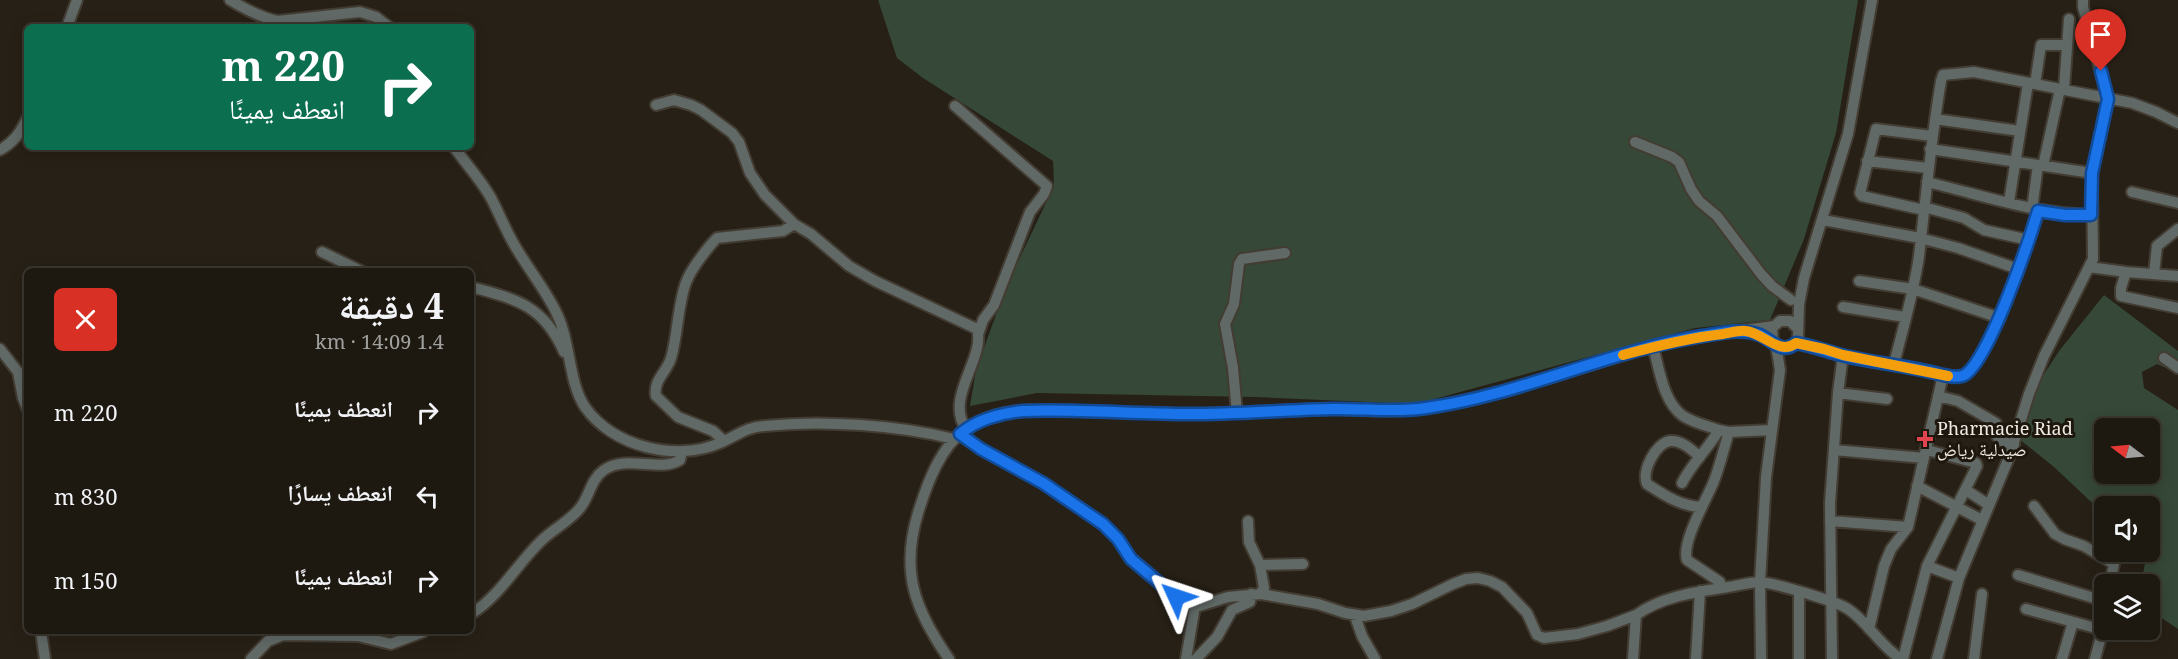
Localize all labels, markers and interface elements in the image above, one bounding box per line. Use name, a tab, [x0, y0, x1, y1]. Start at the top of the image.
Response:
pin	[2075, 9, 2126, 71]
icon: arrive	[2084, 18, 2117, 51]
text: 220 m	[221, 36, 345, 93]
icon: right	[366, 48, 444, 126]
text: انعطف يمينًا	[229, 90, 345, 127]
text: 4 دقيقة	[339, 281, 444, 330]
button: close	[54, 288, 117, 351]
text: 1.4 km · 14:09	[315, 328, 444, 355]
text: انعطف يمينًا	[294, 393, 393, 423]
icon: right	[411, 396, 444, 429]
text: 220 m	[54, 397, 117, 427]
place label: Pharmacie Riad صيدلية رياض	[1937, 416, 2073, 461]
north arrow	[2094, 418, 2160, 484]
map controls	[2094, 418, 2160, 640]
marker: Pharmacie Riad صيدلية رياض	[1918, 432, 1932, 446]
text: انعطف يسارًا	[288, 477, 393, 507]
icon: left	[411, 480, 444, 513]
text: 830 m	[54, 481, 117, 511]
button: sound	[2094, 496, 2160, 562]
text: انعطف يمينًا	[294, 561, 393, 591]
icon: right	[411, 564, 444, 597]
text: 150 m	[54, 565, 117, 595]
position arrow	[1144, 565, 1208, 629]
button: layers	[2094, 574, 2160, 640]

